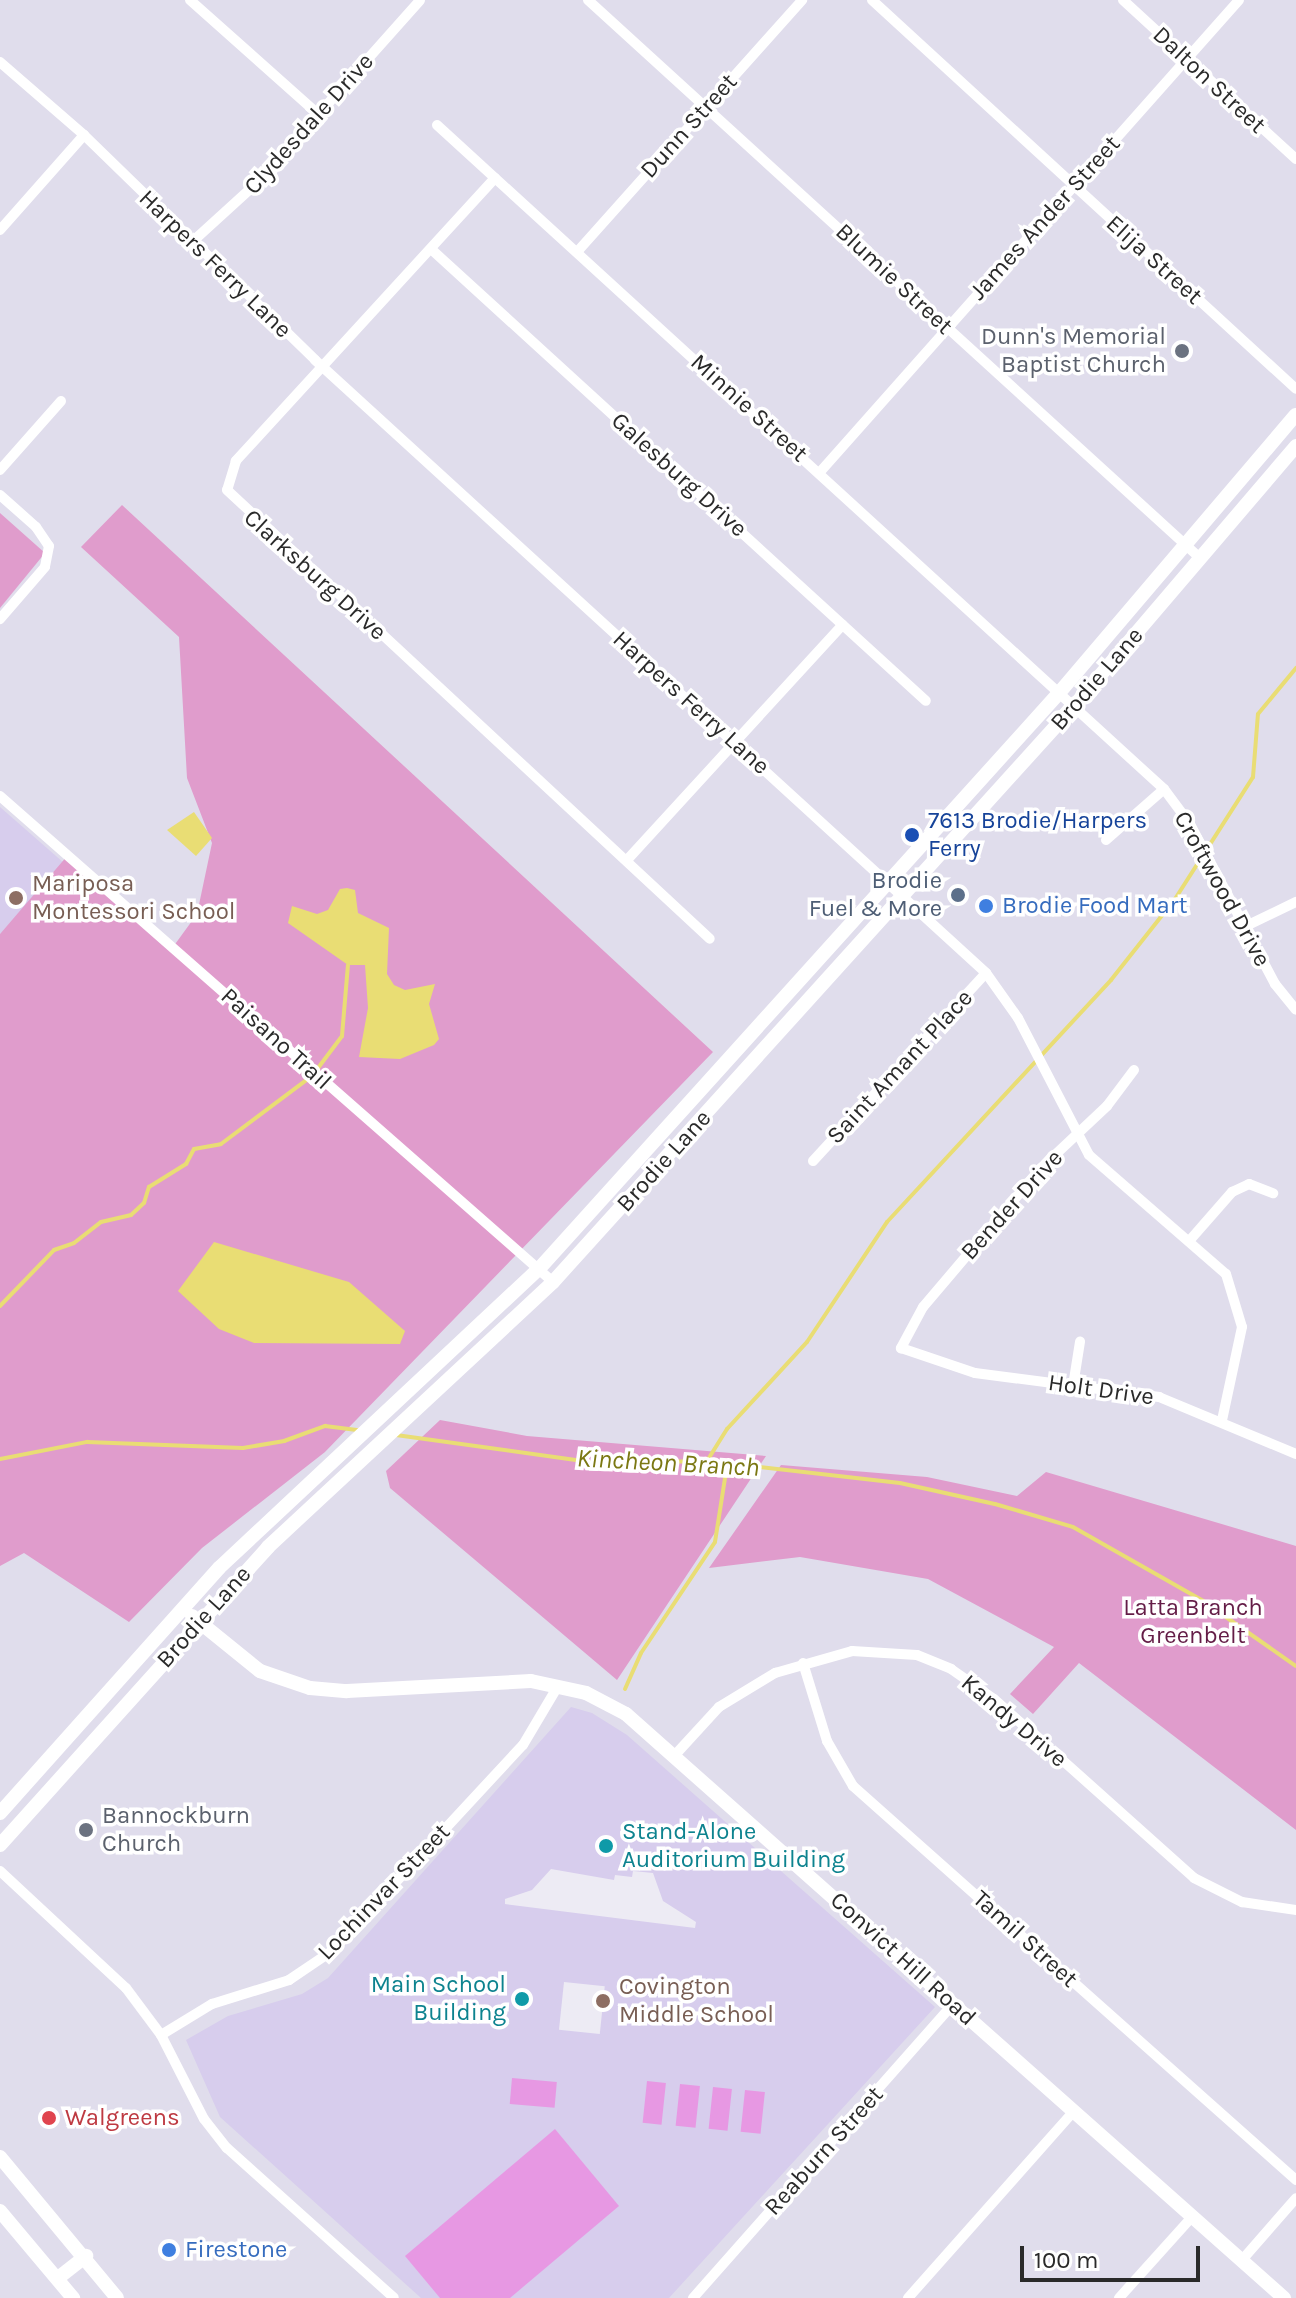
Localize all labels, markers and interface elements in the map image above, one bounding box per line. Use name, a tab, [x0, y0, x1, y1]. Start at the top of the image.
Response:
street label: Dalton Street	[1147, 20, 1271, 140]
street label: Clydesdale Drive	[238, 47, 380, 201]
street label: Dunn Street	[634, 68, 744, 184]
street label: James Ander Street	[964, 130, 1126, 306]
street label: Harpers Ferry Lane	[133, 184, 297, 344]
street label: Elija Street	[1100, 209, 1208, 311]
street label: Blumie Street	[829, 217, 959, 341]
place label: Dunn's Memorial Baptist Church	[981, 323, 1166, 379]
marker: Dunn's Memorial Baptist Church	[1173, 342, 1191, 360]
street label: Minnie Street	[685, 348, 813, 468]
street label: Galesburg Drive	[605, 407, 753, 543]
street label: Clarksburg Drive	[238, 503, 392, 647]
street label: Brodie Lane	[1044, 621, 1150, 737]
street label: Harpers Ferry Lane	[607, 625, 775, 781]
street label: Croftwood Drive	[1167, 806, 1277, 972]
place label: 7613 Brodie/Harpers Ferry	[928, 807, 1147, 863]
marker: 7613 Brodie/Harpers Ferry	[903, 826, 921, 844]
place label: Brodie Fuel & More	[809, 867, 942, 923]
place label: Mariposa Montessori School	[32, 870, 235, 926]
marker: Brodie Fuel & More	[949, 886, 967, 904]
marker: Mariposa Montessori School	[7, 889, 25, 907]
place label: Brodie Food Mart	[1002, 892, 1187, 920]
marker: Brodie Food Mart	[977, 897, 995, 915]
street label: Paisano Trail	[215, 982, 337, 1096]
street label: Saint Amant Place	[821, 984, 979, 1150]
street label: Brodie Lane	[611, 1104, 717, 1218]
street label: Bender Drive	[955, 1144, 1069, 1266]
street label: Holt Drive	[1046, 1368, 1156, 1412]
water label: Kincheon Branch	[576, 1443, 760, 1483]
street label: Brodie Lane	[151, 1560, 257, 1674]
park label: Latta Branch Greenbelt	[1123, 1594, 1263, 1650]
street label: Kandy Drive	[955, 1668, 1073, 1774]
place label: Bannockburn Church	[102, 1802, 250, 1858]
street label: Lochinvar Street	[312, 1818, 456, 1966]
place label: Stand-Alone Auditorium Building	[622, 1818, 845, 1874]
marker: Bannockburn Church	[77, 1821, 95, 1839]
marker: Stand-Alone Auditorium Building	[597, 1837, 615, 1855]
street label: Tamil Street	[967, 1884, 1083, 1994]
street label: Convict Hill Road	[824, 1886, 982, 2032]
place label: Main School Building	[371, 1971, 506, 2027]
place label: Covington Middle School	[619, 1973, 774, 2029]
marker: Main School Building	[513, 1990, 531, 2008]
marker: Covington Middle School	[594, 1992, 612, 2010]
street label: Reaburn Street	[759, 2081, 889, 2221]
place label: Walgreens	[65, 2104, 180, 2132]
marker: Walgreens	[40, 2109, 58, 2127]
scale bar	[1024, 2230, 1204, 2280]
place label: Firestone	[185, 2236, 287, 2264]
marker: Firestone	[160, 2241, 178, 2259]
text: 100 m	[1034, 2246, 1099, 2274]

